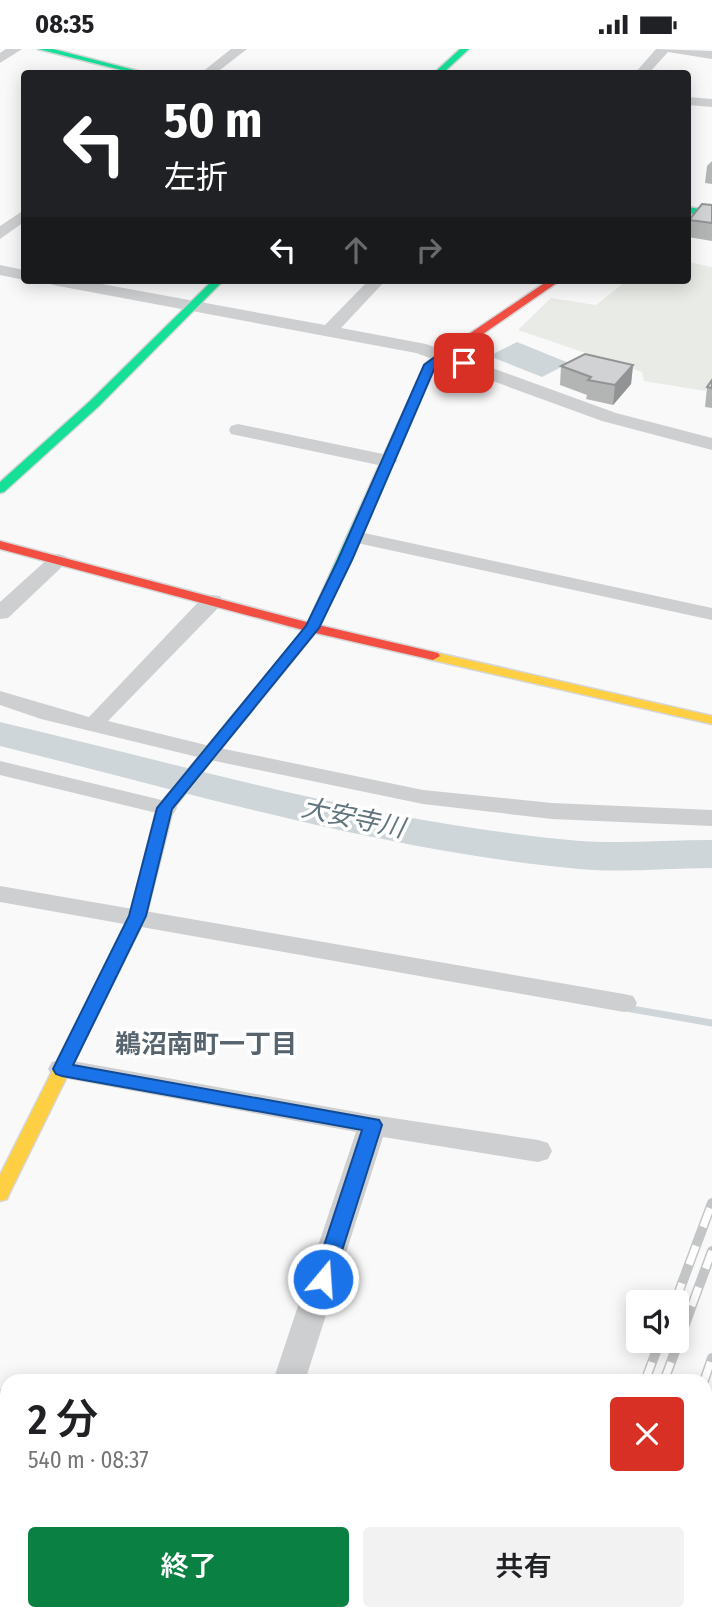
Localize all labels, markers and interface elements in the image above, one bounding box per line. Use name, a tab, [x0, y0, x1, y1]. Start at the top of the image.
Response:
text: 08:35	[35, 9, 94, 40]
text: 50 m	[164, 91, 262, 150]
icon: left	[49, 98, 140, 189]
text: 左折	[164, 158, 228, 196]
icon: left	[264, 231, 302, 269]
icon: ahead	[337, 231, 375, 269]
icon: right	[410, 231, 448, 269]
pin	[434, 333, 494, 393]
icon: arrive	[445, 344, 483, 382]
water label: 大安寺川	[299, 792, 410, 845]
district label: 鵜沼南町一丁目	[115, 1029, 297, 1060]
position arrow	[286, 1242, 360, 1316]
map controls	[626, 1290, 689, 1353]
button: sound	[626, 1290, 689, 1353]
text: 2 分	[28, 1395, 98, 1445]
button: close	[610, 1397, 684, 1471]
text: 540 m · 08:37	[28, 1446, 149, 1474]
button: 終了	[28, 1527, 349, 1607]
button: 共有	[363, 1527, 684, 1607]

